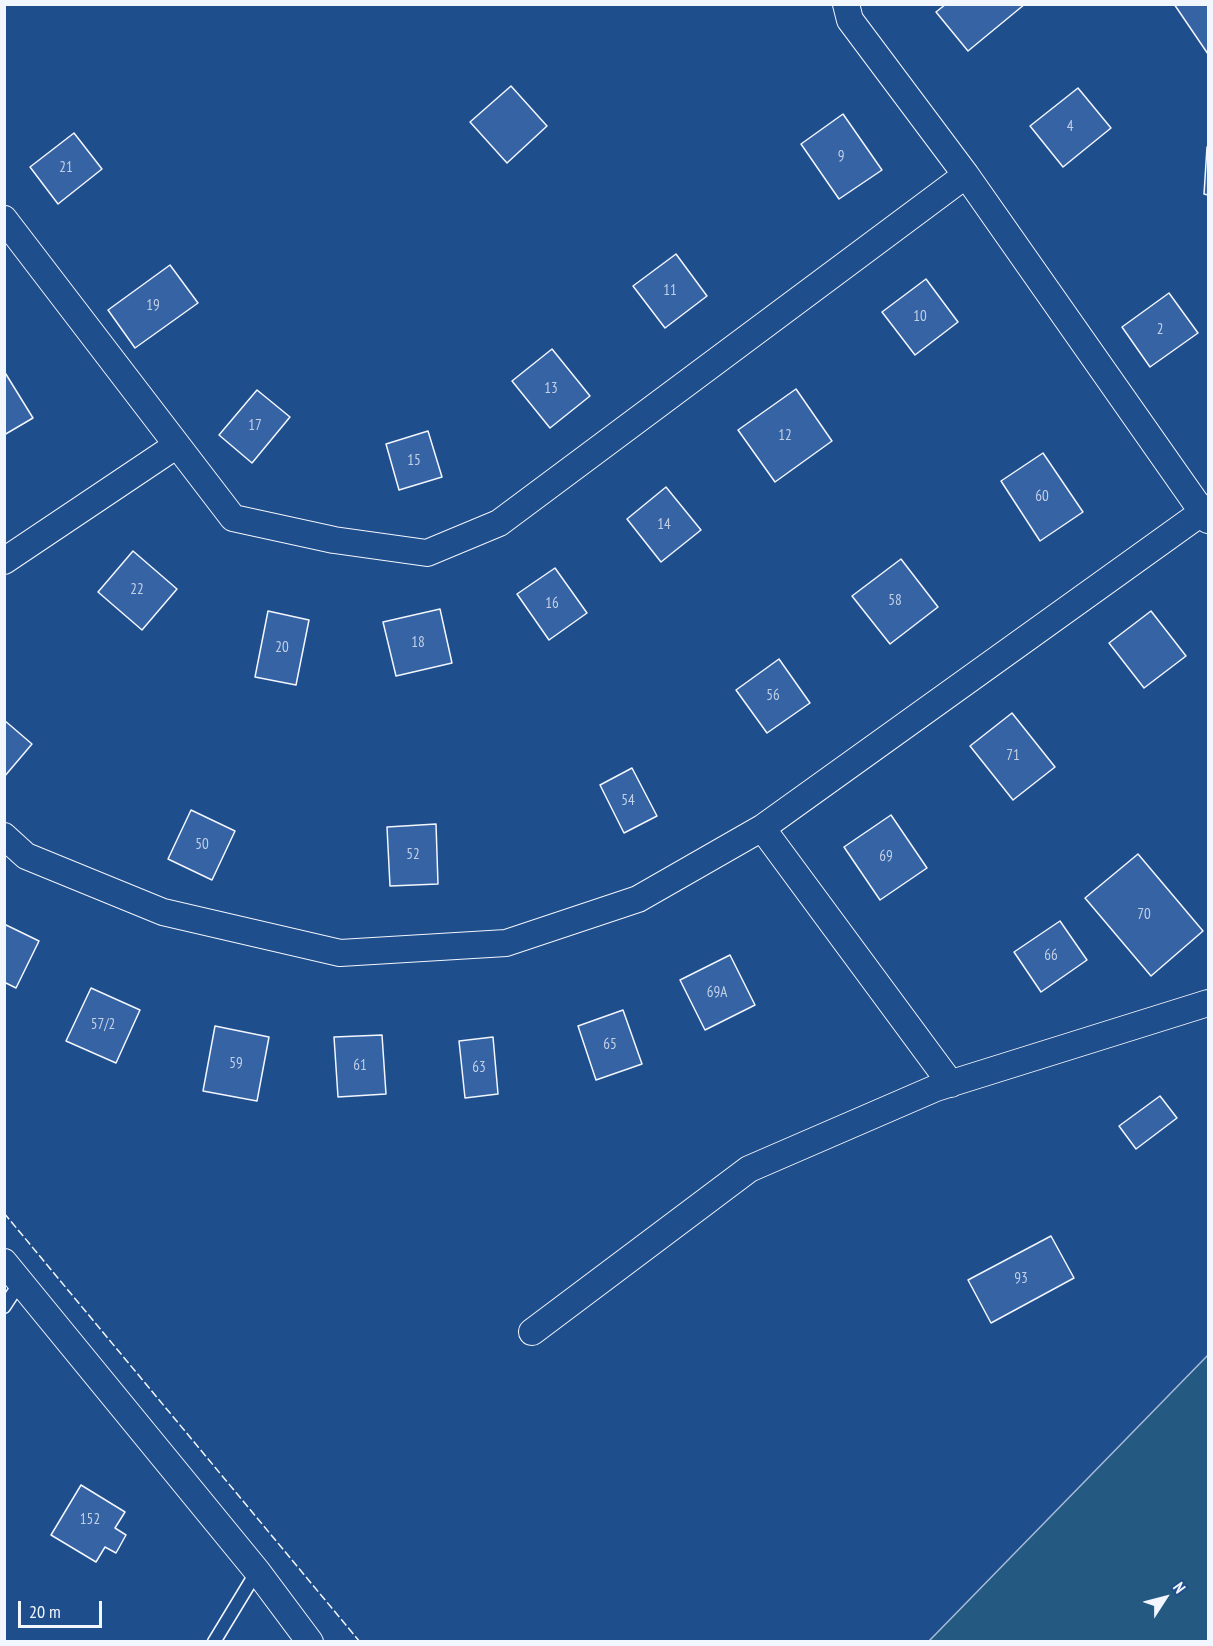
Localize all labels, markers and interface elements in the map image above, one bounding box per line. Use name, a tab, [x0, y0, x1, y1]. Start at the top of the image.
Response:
house number: 4	[1067, 118, 1073, 136]
house number: 9	[838, 148, 844, 166]
house number: 21	[59, 159, 73, 177]
house number: 11	[663, 282, 677, 300]
house number: 19	[146, 297, 160, 315]
house number: 10	[913, 308, 927, 326]
house number: 2	[1157, 321, 1163, 339]
house number: 13	[544, 380, 558, 398]
house number: 17	[248, 417, 262, 435]
house number: 12	[778, 427, 792, 445]
house number: 15	[407, 452, 421, 470]
house number: 60	[1035, 488, 1049, 506]
house number: 14	[657, 516, 671, 534]
house number: 22	[130, 581, 144, 599]
house number: 58	[888, 592, 902, 610]
house number: 16	[545, 595, 559, 613]
house number: 18	[411, 634, 425, 652]
house number: 20	[275, 639, 289, 657]
house number: 56	[766, 687, 780, 705]
house number: 71	[1006, 747, 1020, 765]
house number: 54	[621, 792, 635, 810]
house number: 50	[195, 836, 209, 854]
house number: 52	[406, 846, 420, 864]
house number: 69	[879, 848, 893, 866]
house number: 70	[1137, 906, 1151, 924]
house number: 66	[1044, 947, 1058, 965]
house number: 69А	[707, 984, 727, 1002]
house number: 57/2	[91, 1016, 115, 1034]
house number: 65	[603, 1036, 617, 1054]
house number: 59	[229, 1055, 243, 1073]
house number: 61	[353, 1057, 367, 1075]
house number: 63	[472, 1059, 486, 1077]
house number: 93	[1014, 1270, 1028, 1288]
house number: 152	[80, 1511, 100, 1529]
north arrow	[1135, 1568, 1195, 1628]
text: N	[1169, 1578, 1190, 1597]
scale bar	[21, 1589, 105, 1627]
text: 20 m	[29, 1600, 61, 1623]

